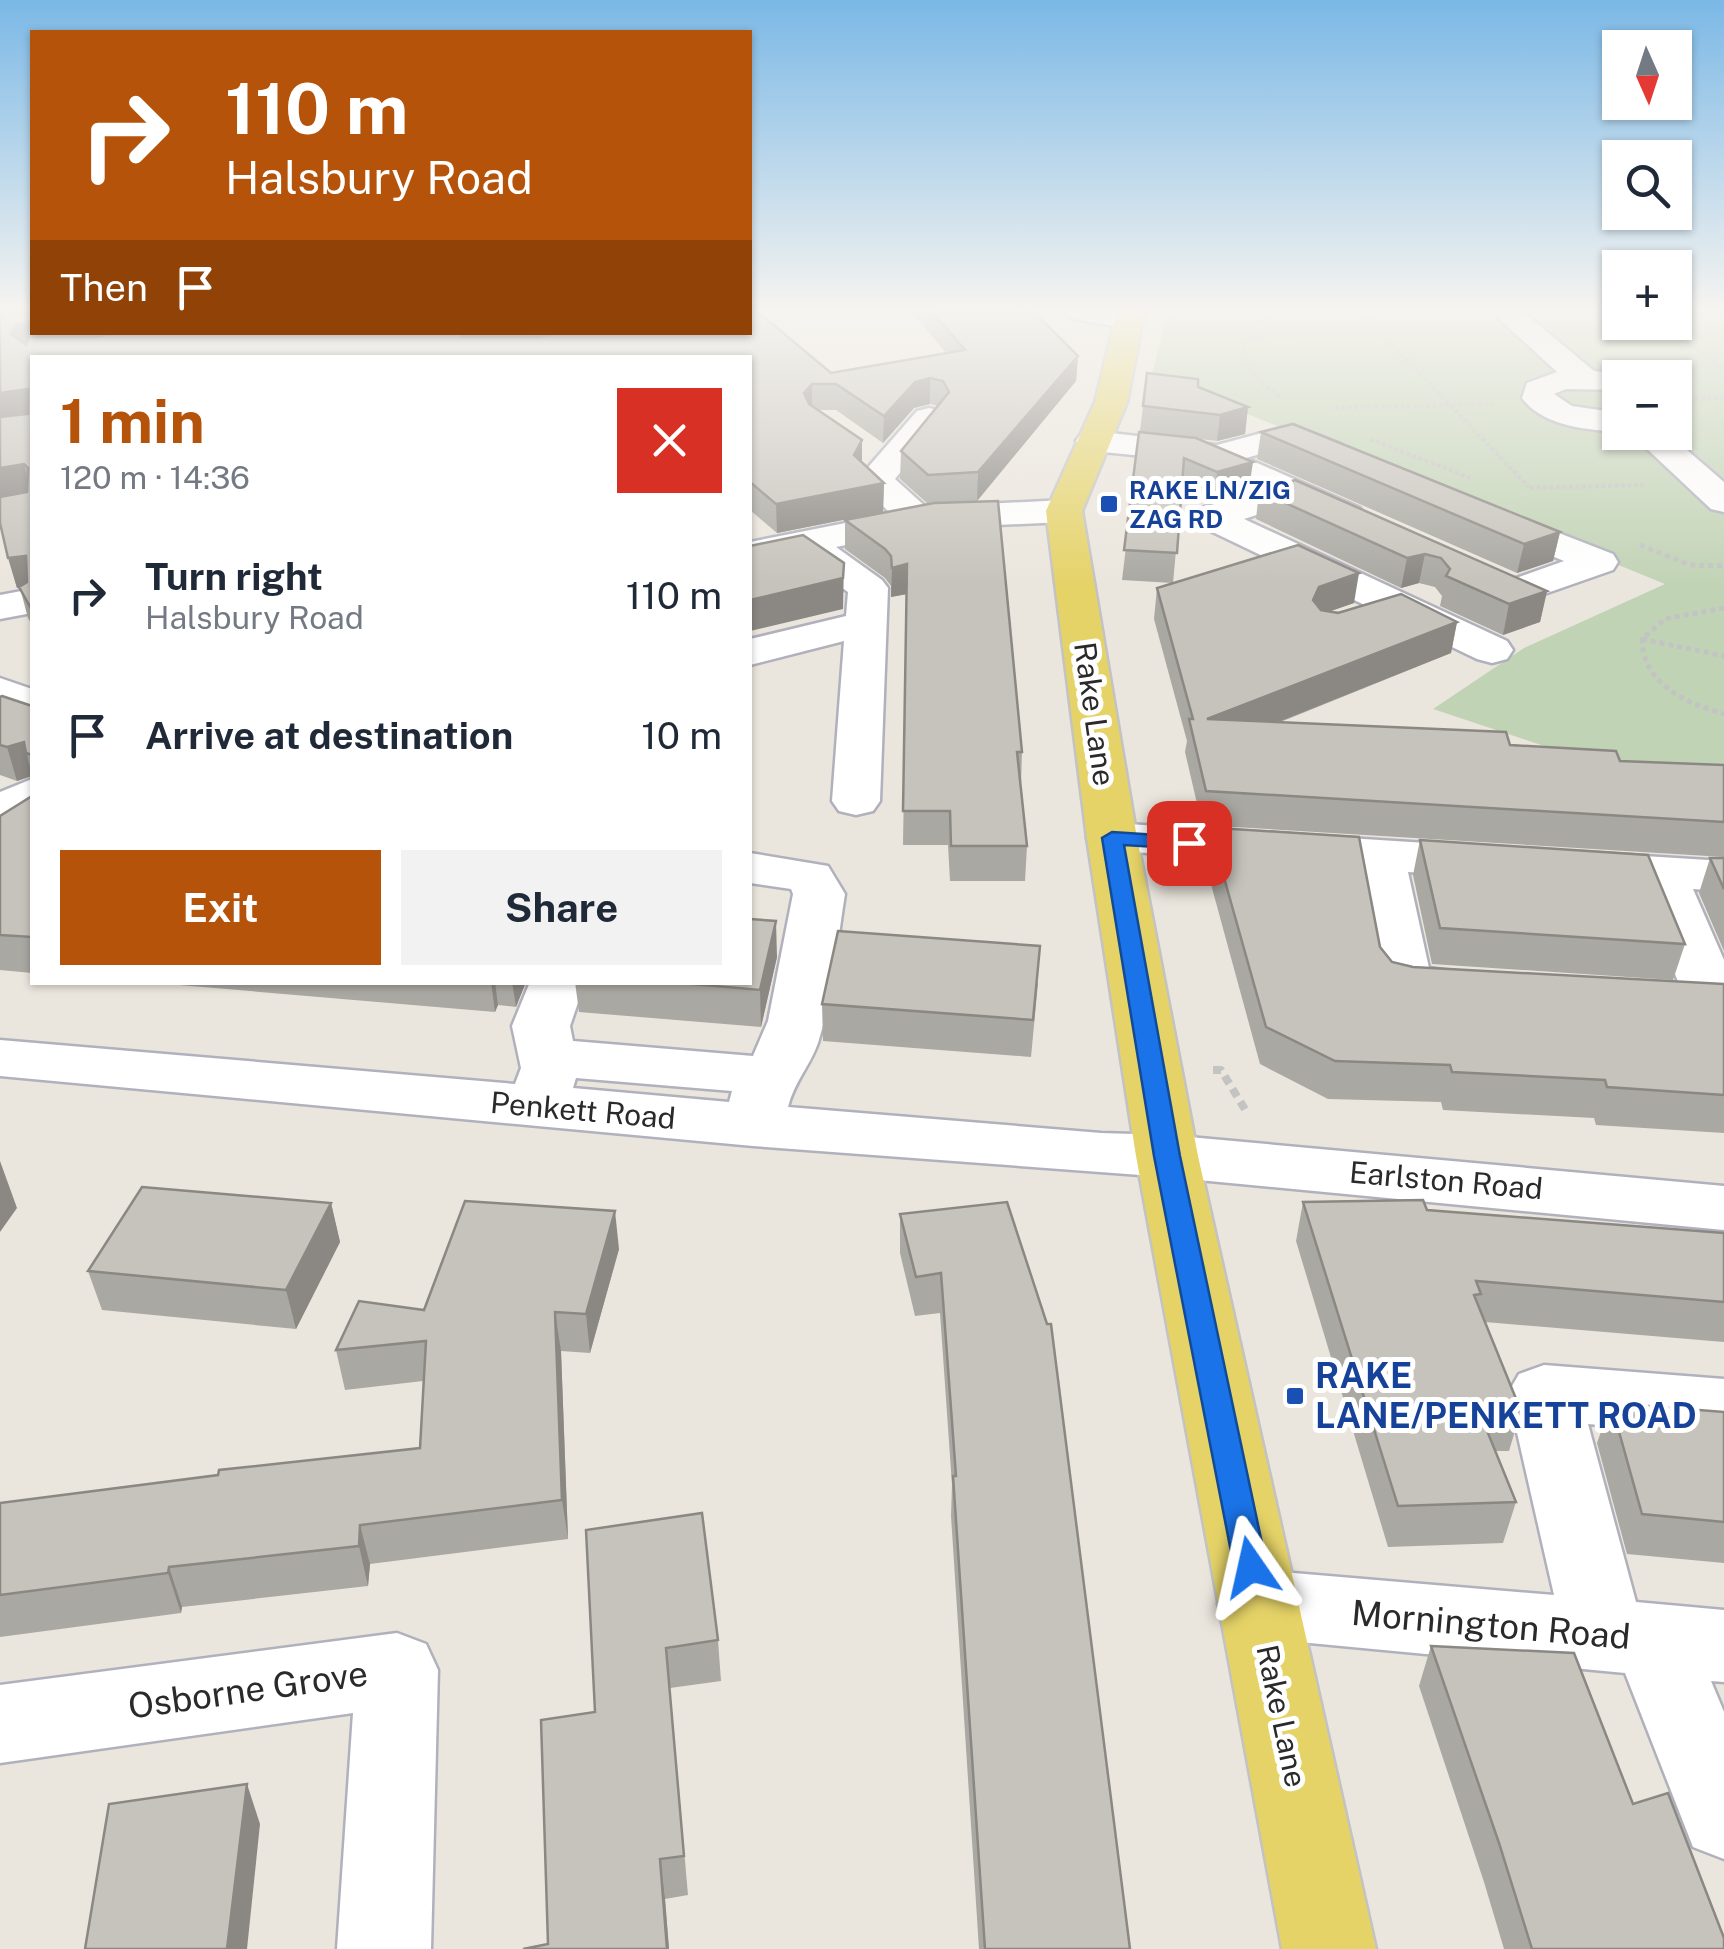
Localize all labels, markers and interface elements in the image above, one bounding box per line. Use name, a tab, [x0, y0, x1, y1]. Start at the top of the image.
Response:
north arrow	[1602, 30, 1692, 120]
map controls	[1602, 30, 1692, 450]
text: 110 m	[225, 67, 409, 150]
icon: right	[60, 70, 190, 200]
button: search	[1602, 140, 1692, 230]
text: Halsbury Road	[225, 151, 533, 204]
button: +	[1602, 250, 1692, 340]
icon: arrive	[168, 260, 223, 315]
text: Then	[60, 265, 148, 310]
button: −	[1602, 360, 1692, 450]
text: 1 min	[60, 386, 205, 457]
button: close	[617, 388, 722, 493]
text: 120 m · 14:36	[60, 459, 250, 496]
place label: RAKE LN/ZIG ZAG RD	[1129, 475, 1291, 534]
marker: RAKE LN/ZIG ZAG RD	[1098, 493, 1120, 515]
text: Turn right	[145, 554, 323, 599]
icon: right	[60, 568, 115, 623]
text: 110 m	[626, 573, 722, 618]
text: Halsbury Road	[145, 599, 364, 636]
street label: Rake Lane	[1067, 640, 1123, 788]
icon: arrive	[60, 708, 115, 763]
text: Arrive at destination	[145, 713, 513, 758]
text: 10 m	[641, 713, 722, 758]
pin	[1147, 801, 1232, 886]
icon: arrive	[1162, 816, 1217, 871]
button: Exit	[60, 850, 381, 965]
button: Share	[401, 850, 722, 965]
street label: Penkett Road	[489, 1084, 677, 1136]
street label: Earlston Road	[1348, 1154, 1544, 1206]
place label: RAKE LANE/PENKETT ROAD	[1315, 1355, 1697, 1436]
marker: RAKE LANE/PENKETT ROAD	[1284, 1385, 1306, 1407]
position arrow	[1199, 1515, 1303, 1619]
street label: Mornington Road	[1350, 1592, 1632, 1657]
street label: Rake Lane	[1249, 1641, 1315, 1790]
street label: Osborne Grove	[126, 1652, 370, 1727]

